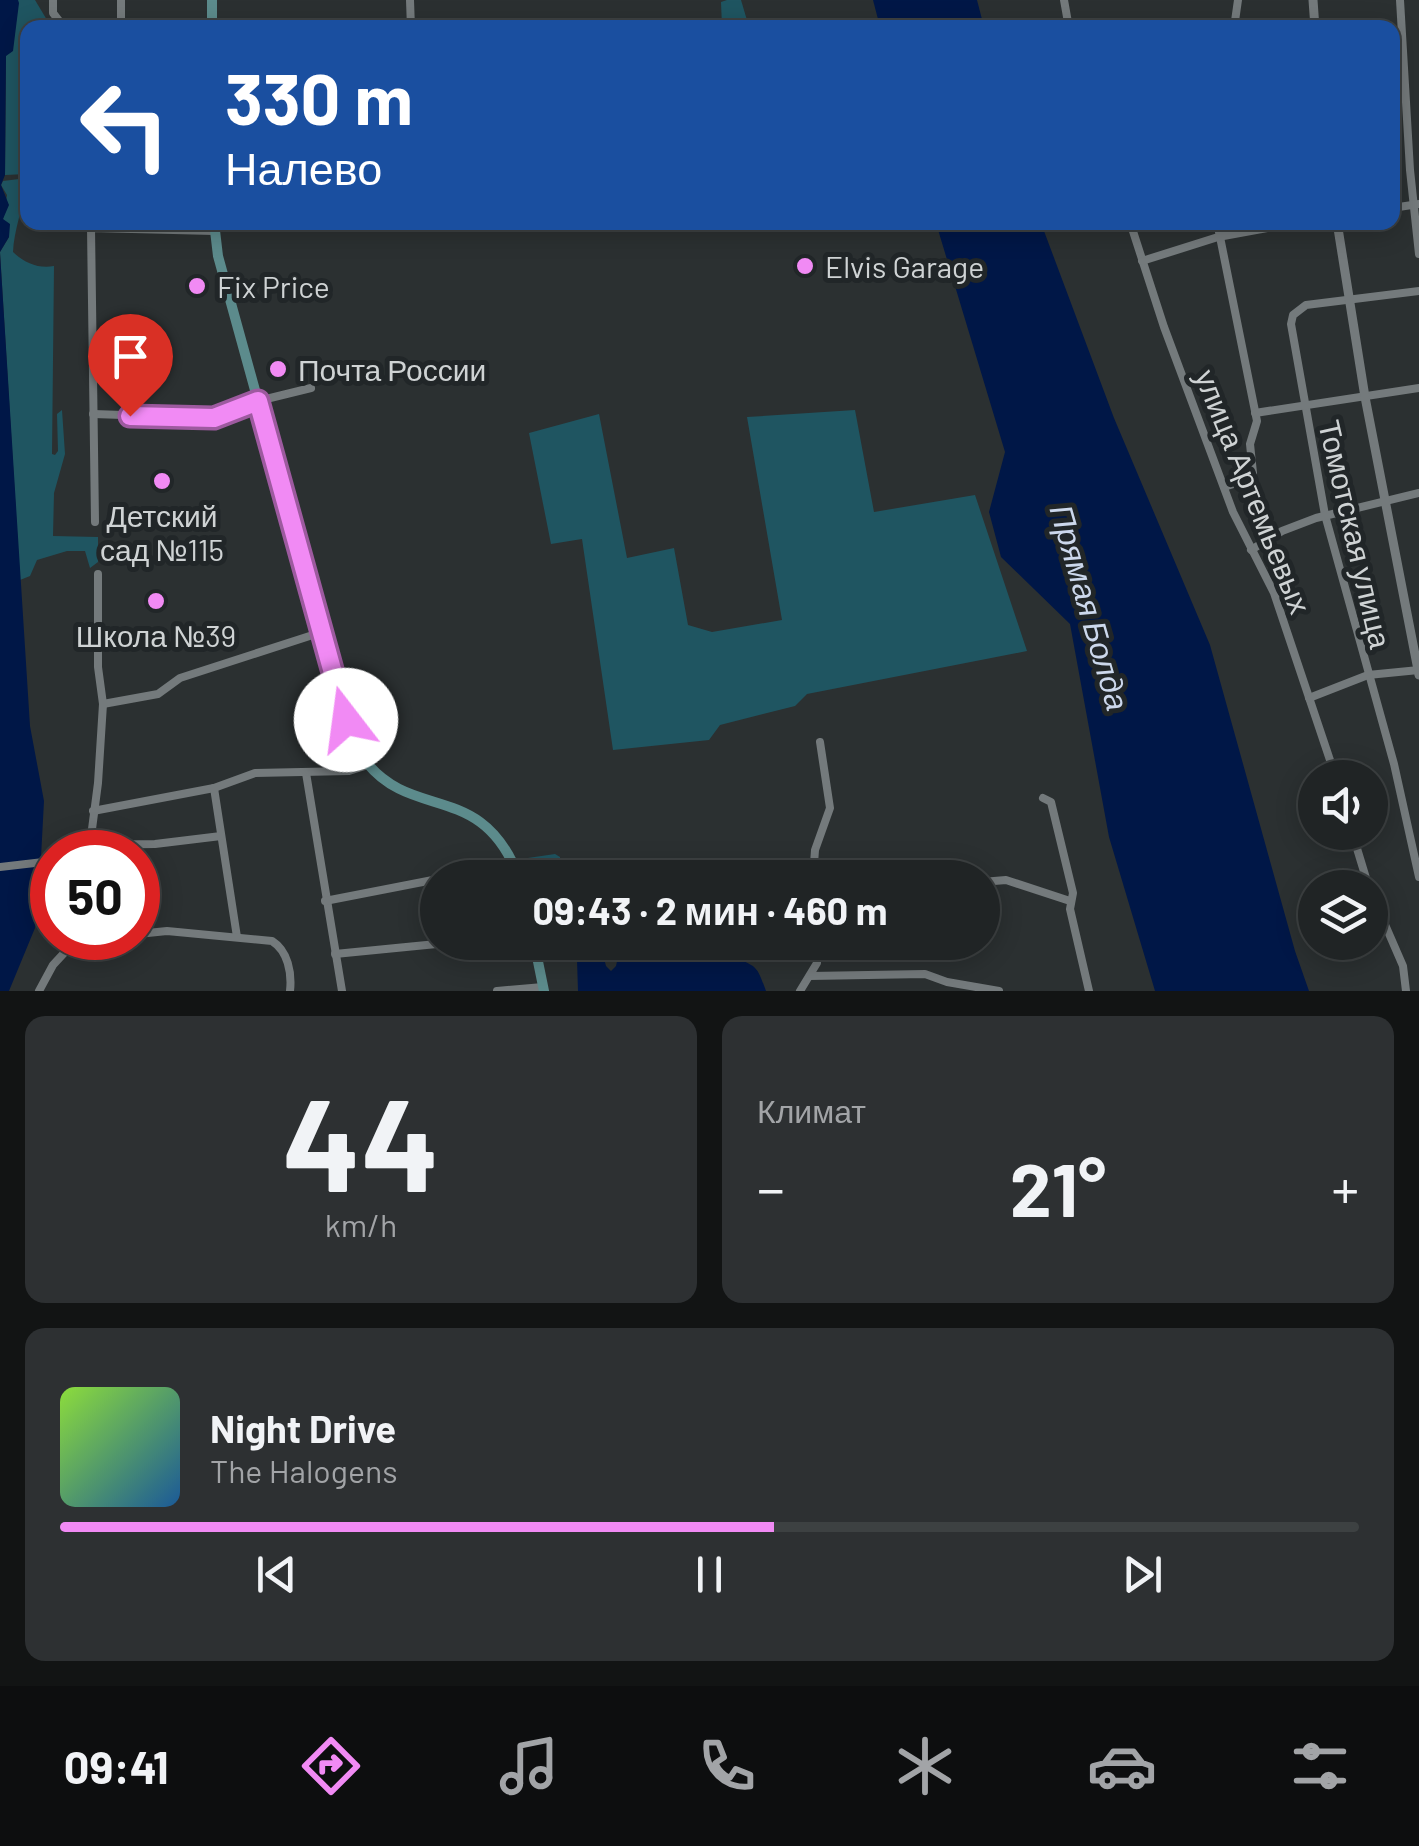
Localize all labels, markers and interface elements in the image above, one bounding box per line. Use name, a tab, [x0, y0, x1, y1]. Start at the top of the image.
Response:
text: 330 m	[225, 55, 413, 139]
icon: left	[60, 60, 190, 190]
text: Налево	[225, 140, 382, 194]
place label: Elvis Garage	[825, 248, 984, 284]
marker: Elvis Garage	[794, 255, 816, 277]
place label: Fix Price	[217, 268, 330, 304]
marker: Fix Price	[186, 275, 208, 297]
pin	[88, 314, 173, 417]
icon: arrive	[103, 329, 158, 384]
place label: Почта России	[298, 351, 486, 387]
marker: Почта России	[267, 358, 289, 380]
street label: улица Артемьевых	[1189, 364, 1319, 618]
street label: Томотская улица	[1312, 416, 1400, 652]
marker: Детский сад №115	[151, 470, 173, 492]
place label: Детский сад №115	[100, 497, 224, 567]
water label: Прямая Болда	[1043, 500, 1139, 715]
marker: Школа №39	[145, 590, 167, 612]
place label: Школа №39	[76, 617, 236, 653]
position arrow	[294, 668, 398, 772]
map controls	[1298, 760, 1388, 960]
button: sound	[1298, 760, 1388, 850]
speed limit sign: 50	[30, 830, 160, 960]
button: layers	[1298, 870, 1388, 960]
text: 09:43 · 2 мин · 460 m	[532, 887, 888, 933]
text: 44	[282, 1062, 440, 1218]
text: Климат	[757, 1091, 866, 1129]
text: 21°	[1010, 1142, 1106, 1232]
text: −	[757, 1154, 785, 1220]
text: +	[1331, 1154, 1359, 1220]
text: km/h	[325, 1205, 397, 1243]
text: Night Drive	[210, 1405, 396, 1451]
text: The Halogens	[210, 1451, 398, 1489]
icon: previous	[249, 1547, 304, 1602]
icon: pause	[682, 1547, 737, 1602]
icon: next	[1115, 1547, 1170, 1602]
icon: directions	[296, 1731, 366, 1801]
icon: music	[494, 1731, 564, 1801]
icon: phone	[692, 1731, 762, 1801]
icon: climate	[890, 1731, 960, 1801]
icon: car	[1087, 1731, 1157, 1801]
icon: filters	[1285, 1731, 1355, 1801]
text: 09:41	[64, 1739, 169, 1793]

